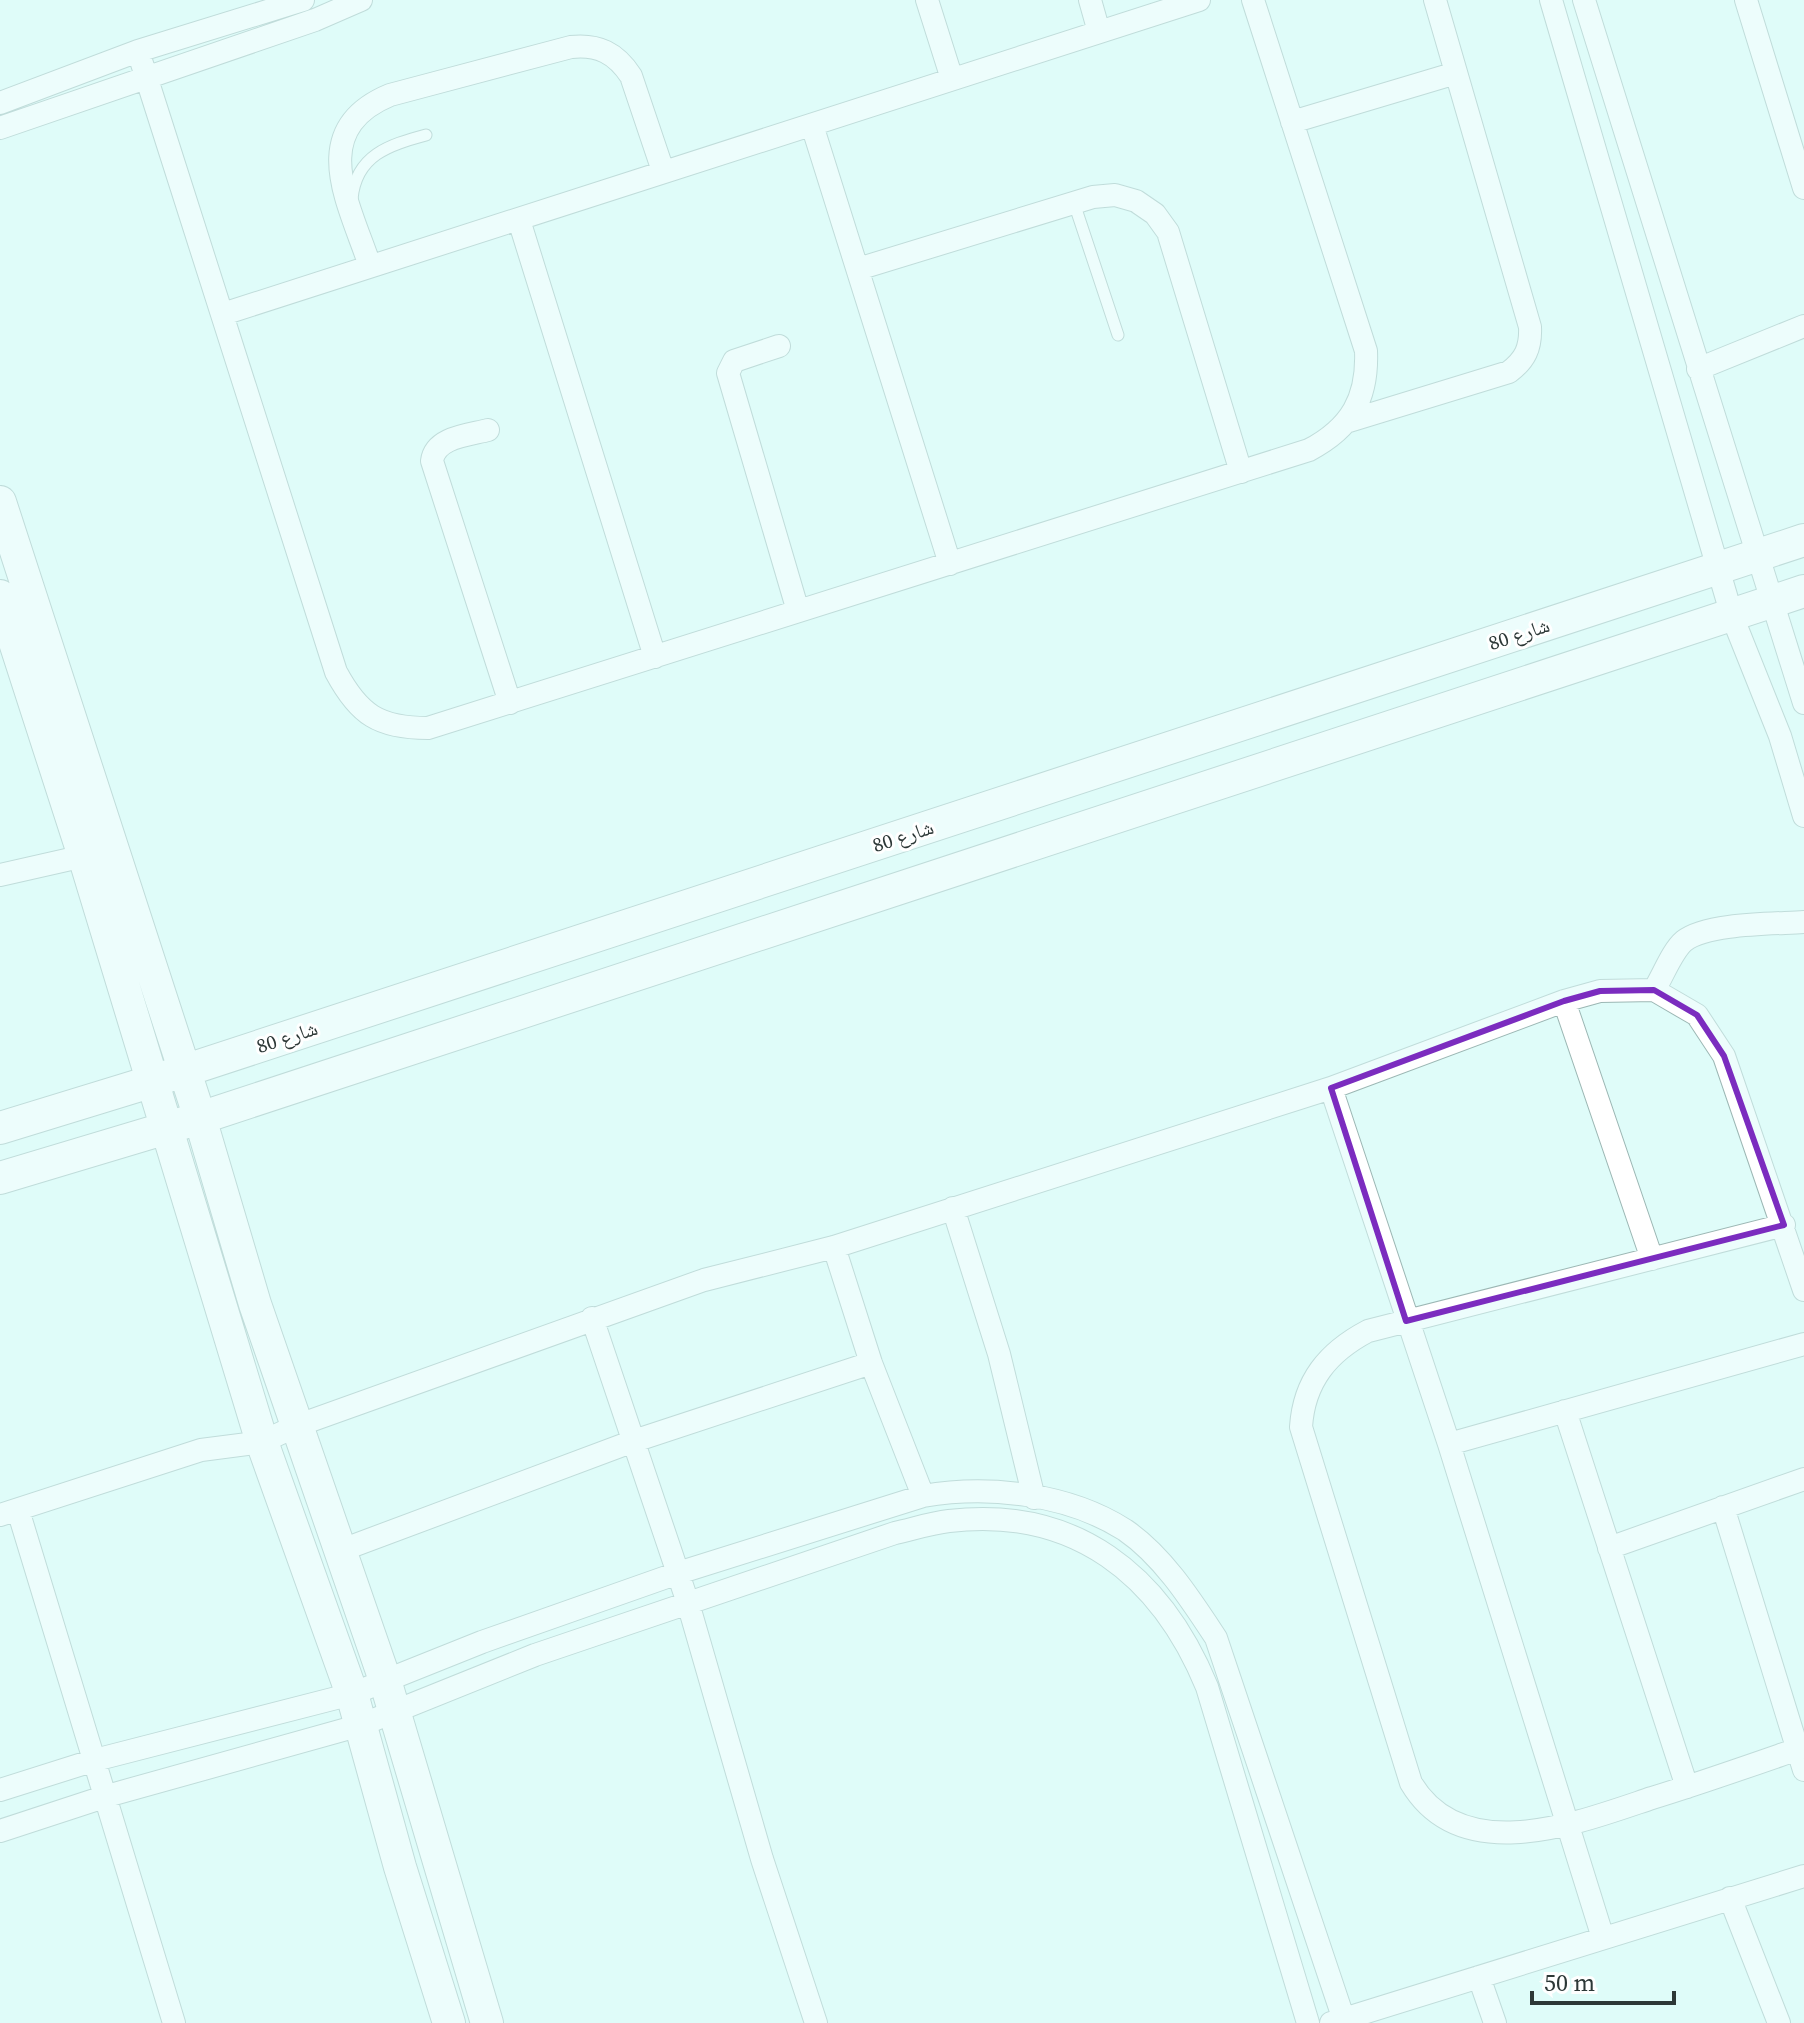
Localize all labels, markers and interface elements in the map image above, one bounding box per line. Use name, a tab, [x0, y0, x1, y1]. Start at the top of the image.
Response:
street label: شارع 80	[1485, 611, 1553, 657]
street label: شارع 80	[869, 813, 937, 859]
street label: شارع 80	[253, 1014, 321, 1060]
scale bar	[1532, 1955, 1674, 2005]
text: 50 m	[1544, 1966, 1595, 1999]

